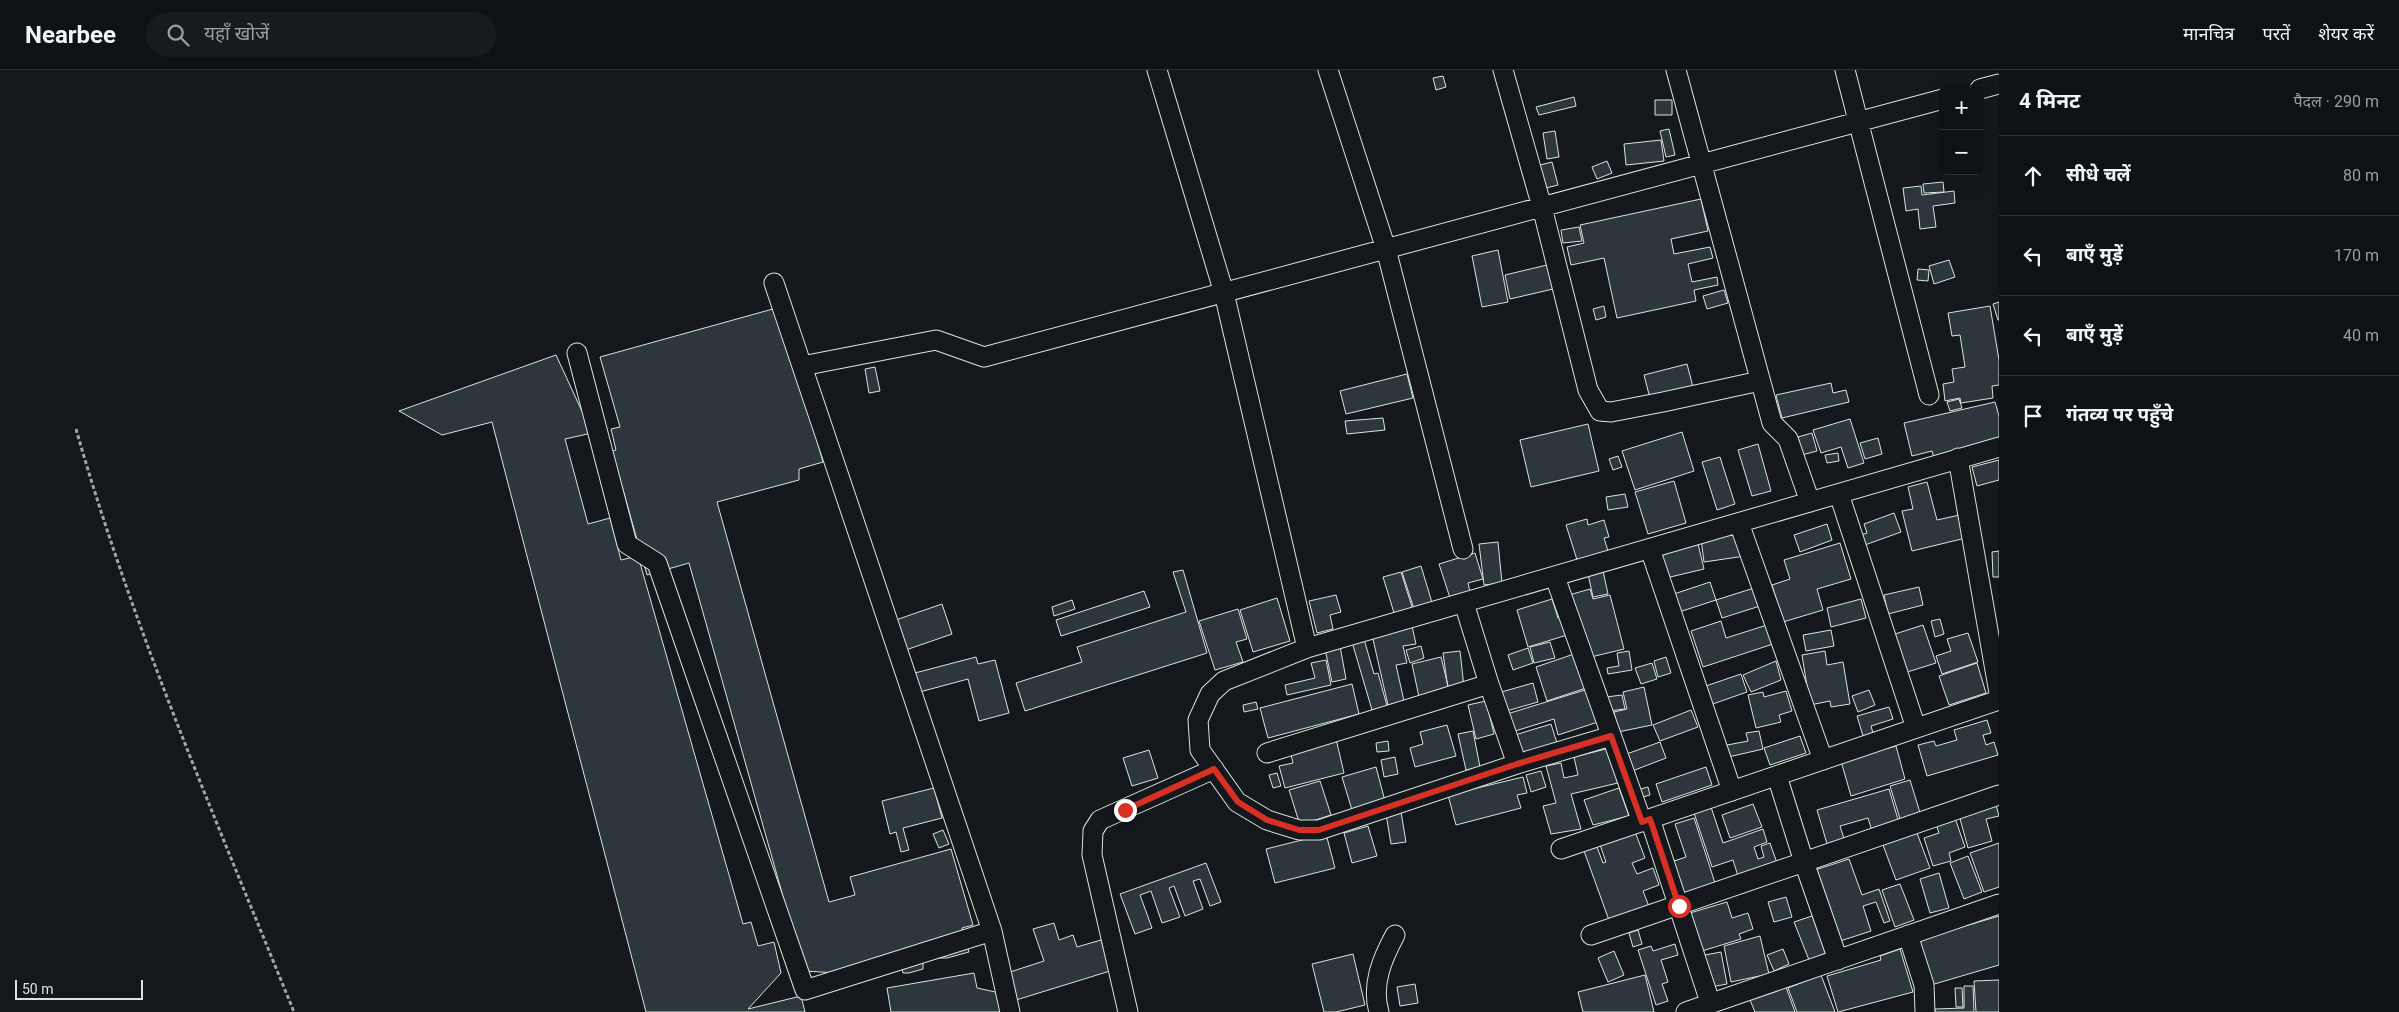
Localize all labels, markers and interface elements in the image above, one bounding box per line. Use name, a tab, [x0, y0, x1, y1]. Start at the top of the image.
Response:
search box	[146, 12, 496, 57]
text: Nearbee	[25, 21, 116, 49]
icon: search	[164, 21, 192, 49]
text: यहाँ खोजें	[204, 22, 269, 45]
text: मानचित्र	[2183, 23, 2234, 44]
text: परतें	[2262, 23, 2290, 44]
text: शेयर करें	[2318, 23, 2374, 44]
map controls	[1939, 85, 1984, 175]
button: +	[1939, 85, 1984, 130]
text: 4 मिनट	[2019, 89, 2080, 113]
text: पैदल · 290 m	[2293, 92, 2379, 111]
button: −	[1939, 130, 1984, 175]
icon: ahead	[2019, 162, 2047, 190]
text: सीधे चलें	[2066, 163, 2131, 186]
text: 80 m	[2343, 166, 2379, 185]
icon: left	[2019, 242, 2047, 270]
text: बाएँ मुड़ें	[2066, 243, 2123, 266]
text: 170 m	[2334, 246, 2379, 265]
icon: left	[2019, 322, 2047, 350]
text: बाएँ मुड़ें	[2066, 323, 2123, 346]
text: 40 m	[2343, 326, 2379, 345]
icon: arrive	[2019, 402, 2047, 430]
text: गंतव्य पर पहुँचे	[2066, 403, 2173, 426]
route end	[1114, 799, 1137, 822]
route start	[1668, 895, 1691, 918]
scale bar	[15, 977, 142, 1000]
text: 50 m	[22, 981, 54, 997]

